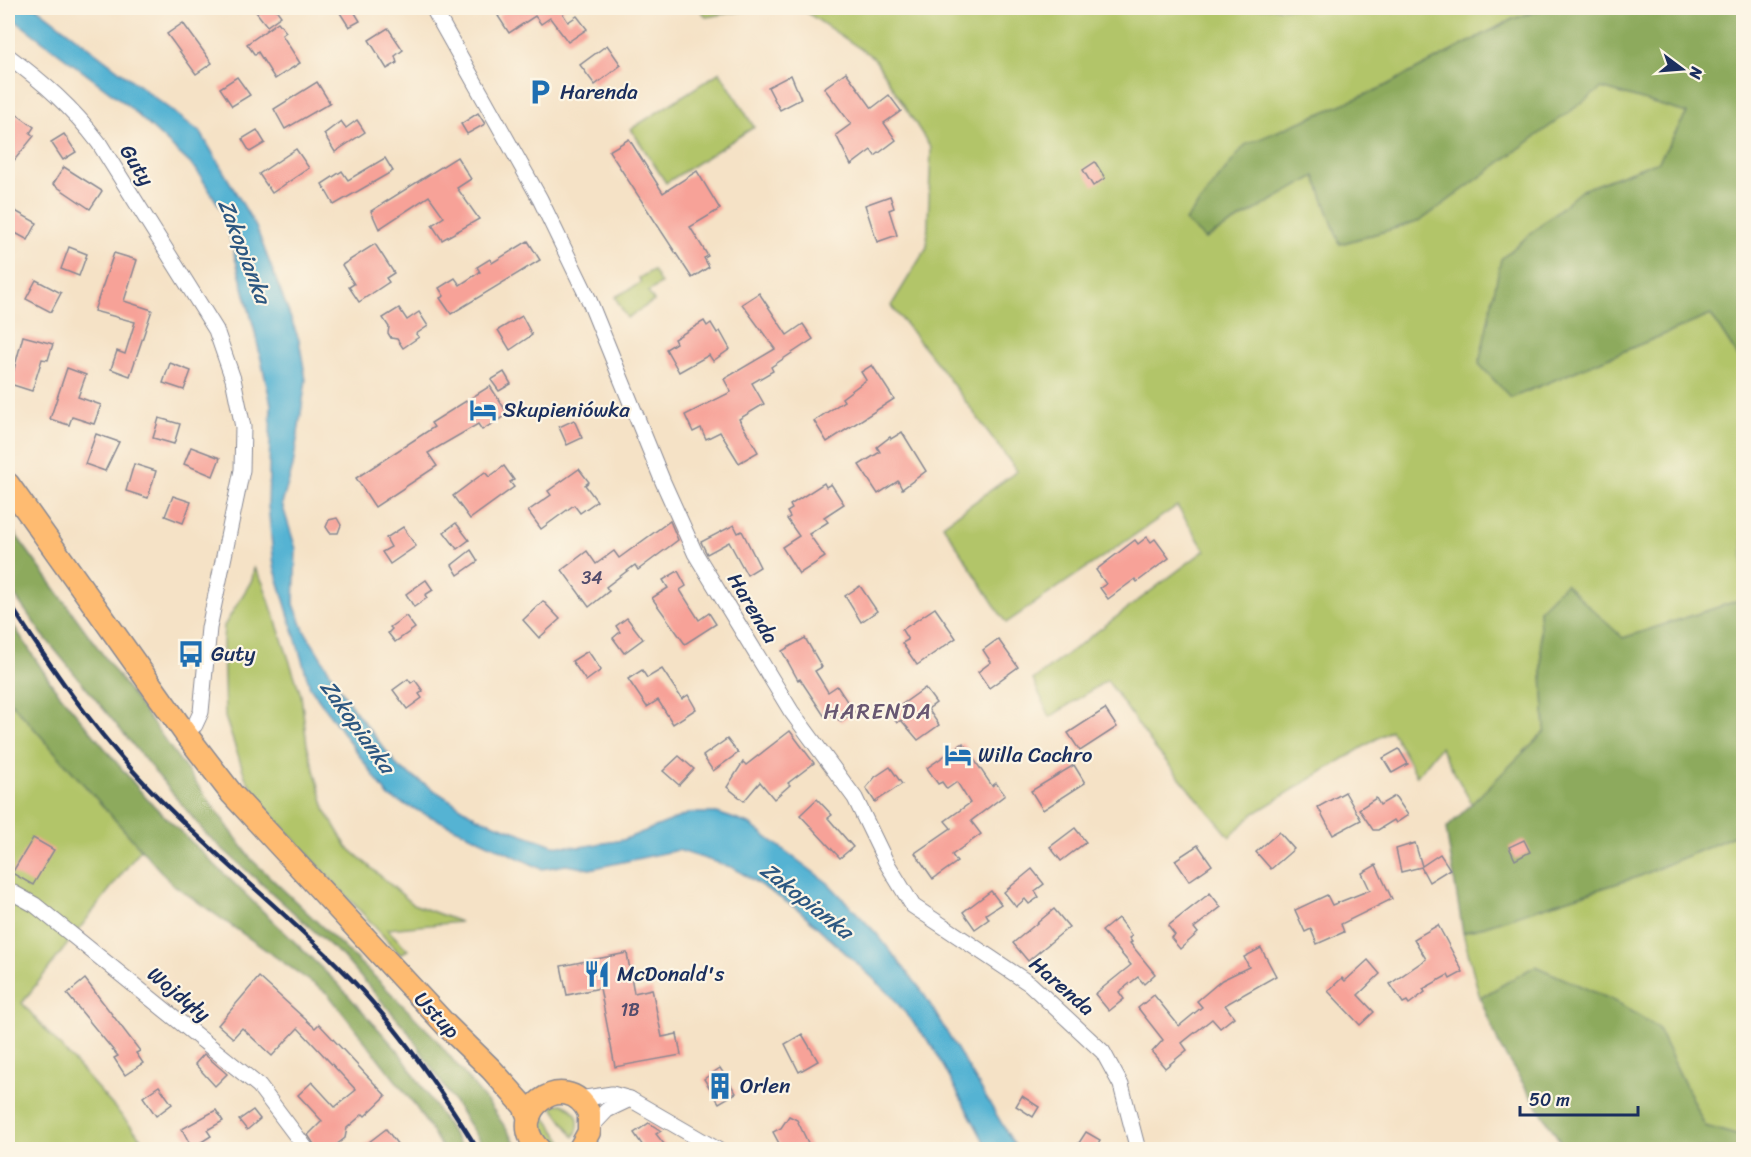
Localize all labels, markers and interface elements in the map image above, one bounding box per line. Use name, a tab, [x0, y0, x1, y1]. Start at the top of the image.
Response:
north arrow	[1652, 39, 1712, 99]
text: N	[1680, 63, 1712, 83]
place label: Harenda	[560, 73, 638, 111]
parking icon: Harenda	[525, 77, 555, 107]
street label: Guty	[109, 136, 165, 194]
water label: Zakopianka	[207, 193, 283, 312]
place label: Skupieniówka	[503, 391, 630, 429]
hotel icon: Skupieniówka	[468, 395, 498, 425]
house number: 34	[581, 562, 603, 594]
street label: Harenda	[717, 565, 790, 651]
place label: Guty	[211, 635, 256, 673]
bus stop icon: Guty	[176, 639, 206, 669]
water label: Zakopianka	[310, 671, 407, 784]
district label: HARENDA	[824, 692, 932, 731]
place label: Willa Cachro	[978, 736, 1093, 774]
hotel icon: Willa Cachro	[943, 740, 973, 770]
water label: Zakopianka	[752, 851, 864, 951]
street label: Harenda	[1020, 946, 1104, 1026]
place label: McDonald's	[617, 955, 725, 993]
street label: Wojdyły	[139, 956, 220, 1032]
restaurant icon: McDonald's	[582, 959, 612, 989]
street label: Ustup	[404, 982, 470, 1048]
house number: 1B	[620, 994, 640, 1026]
place label: Orlen	[740, 1067, 790, 1105]
building icon: Orlen	[705, 1071, 735, 1101]
scale bar	[1520, 1079, 1638, 1117]
text: 50 m	[1529, 1084, 1570, 1116]

